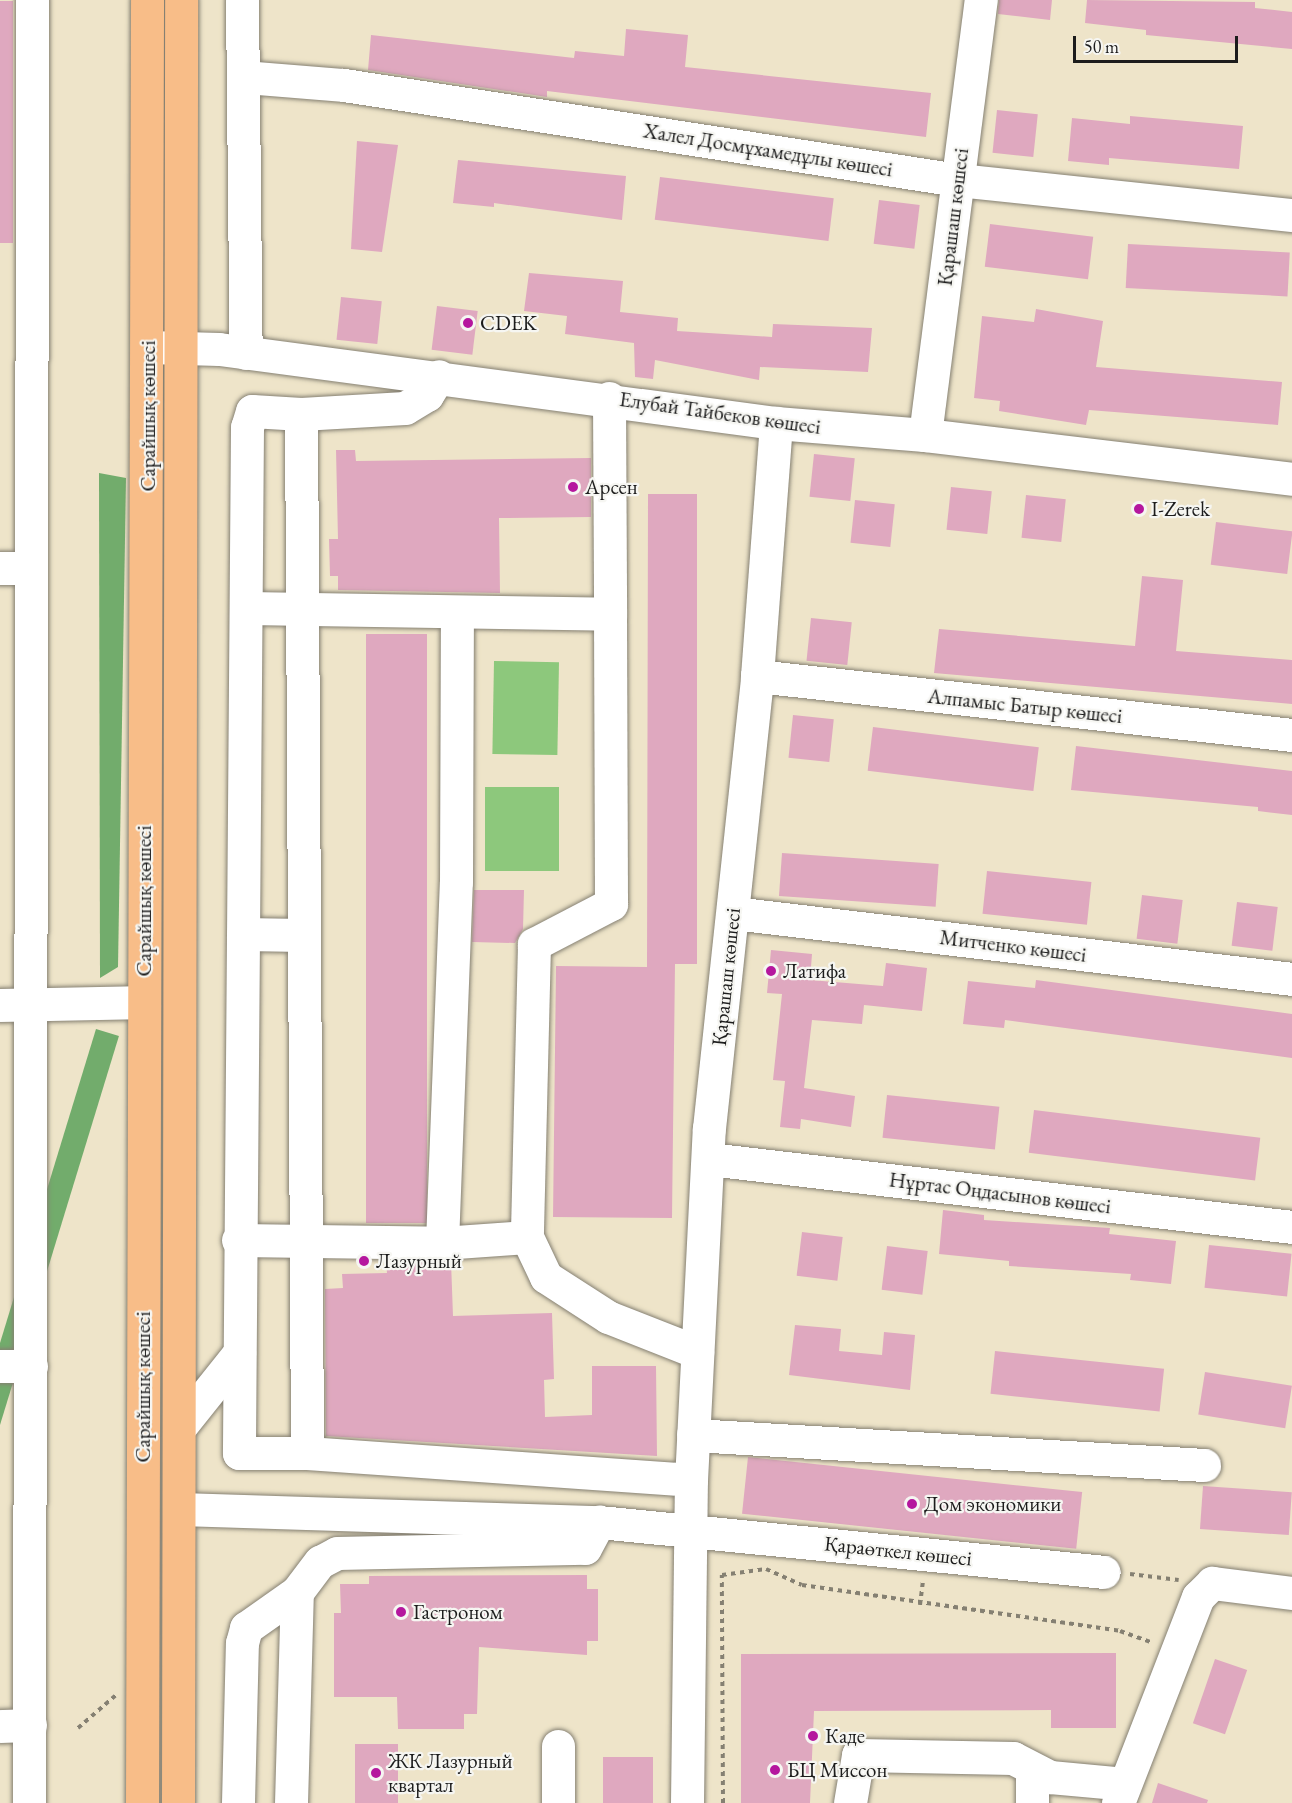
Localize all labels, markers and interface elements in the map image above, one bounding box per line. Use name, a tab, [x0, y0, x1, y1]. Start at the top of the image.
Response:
scale bar	[1076, 24, 1241, 62]
text: 50 m	[1084, 35, 1119, 58]
street label: Халел Досмұхамедұлы көшесі	[642, 118, 894, 182]
street label: Қарашаш көшесі	[932, 146, 974, 288]
place label: CDEK	[480, 310, 537, 336]
marker: CDEK	[461, 316, 475, 330]
street label: Сарайшық көшесі	[135, 340, 161, 492]
street label: Елубай Тайбеков көшесі	[618, 386, 822, 440]
place label: Арсен	[585, 474, 638, 500]
marker: Арсен	[566, 480, 580, 494]
place label: I-Zerek	[1151, 496, 1210, 522]
marker: I-Zerek	[1132, 502, 1146, 516]
street label: Алпамыс Батыр көшесі	[926, 683, 1124, 729]
street label: Сарайшық көшесі	[131, 825, 157, 977]
street label: Қарашаш көшесі	[706, 907, 746, 1047]
street label: Митченко көшесі	[938, 925, 1088, 967]
place label: Латифа	[783, 958, 846, 984]
marker: Латифа	[764, 964, 778, 978]
street label: Нұртас Оңдасынов көшесі	[888, 1167, 1112, 1219]
place label: Лазурный	[376, 1248, 462, 1274]
marker: Лазурный	[357, 1254, 371, 1268]
street label: Сарайшық көшесі	[130, 1311, 156, 1463]
place label: Дом экономики	[924, 1491, 1061, 1517]
marker: Дом экономики	[905, 1497, 919, 1511]
street label: Қараөткел көшесі	[823, 1531, 973, 1571]
place label: Гастроном	[413, 1599, 503, 1625]
marker: Гастроном	[394, 1605, 408, 1619]
place label: Каде	[825, 1723, 865, 1749]
marker: Каде	[806, 1729, 820, 1743]
place label: ЖК Лазурный квартал	[388, 1748, 512, 1798]
place label: БЦ Миссон	[787, 1757, 887, 1783]
marker: БЦ Миссон	[768, 1763, 782, 1777]
marker: ЖК Лазурный квартал	[369, 1766, 383, 1780]

